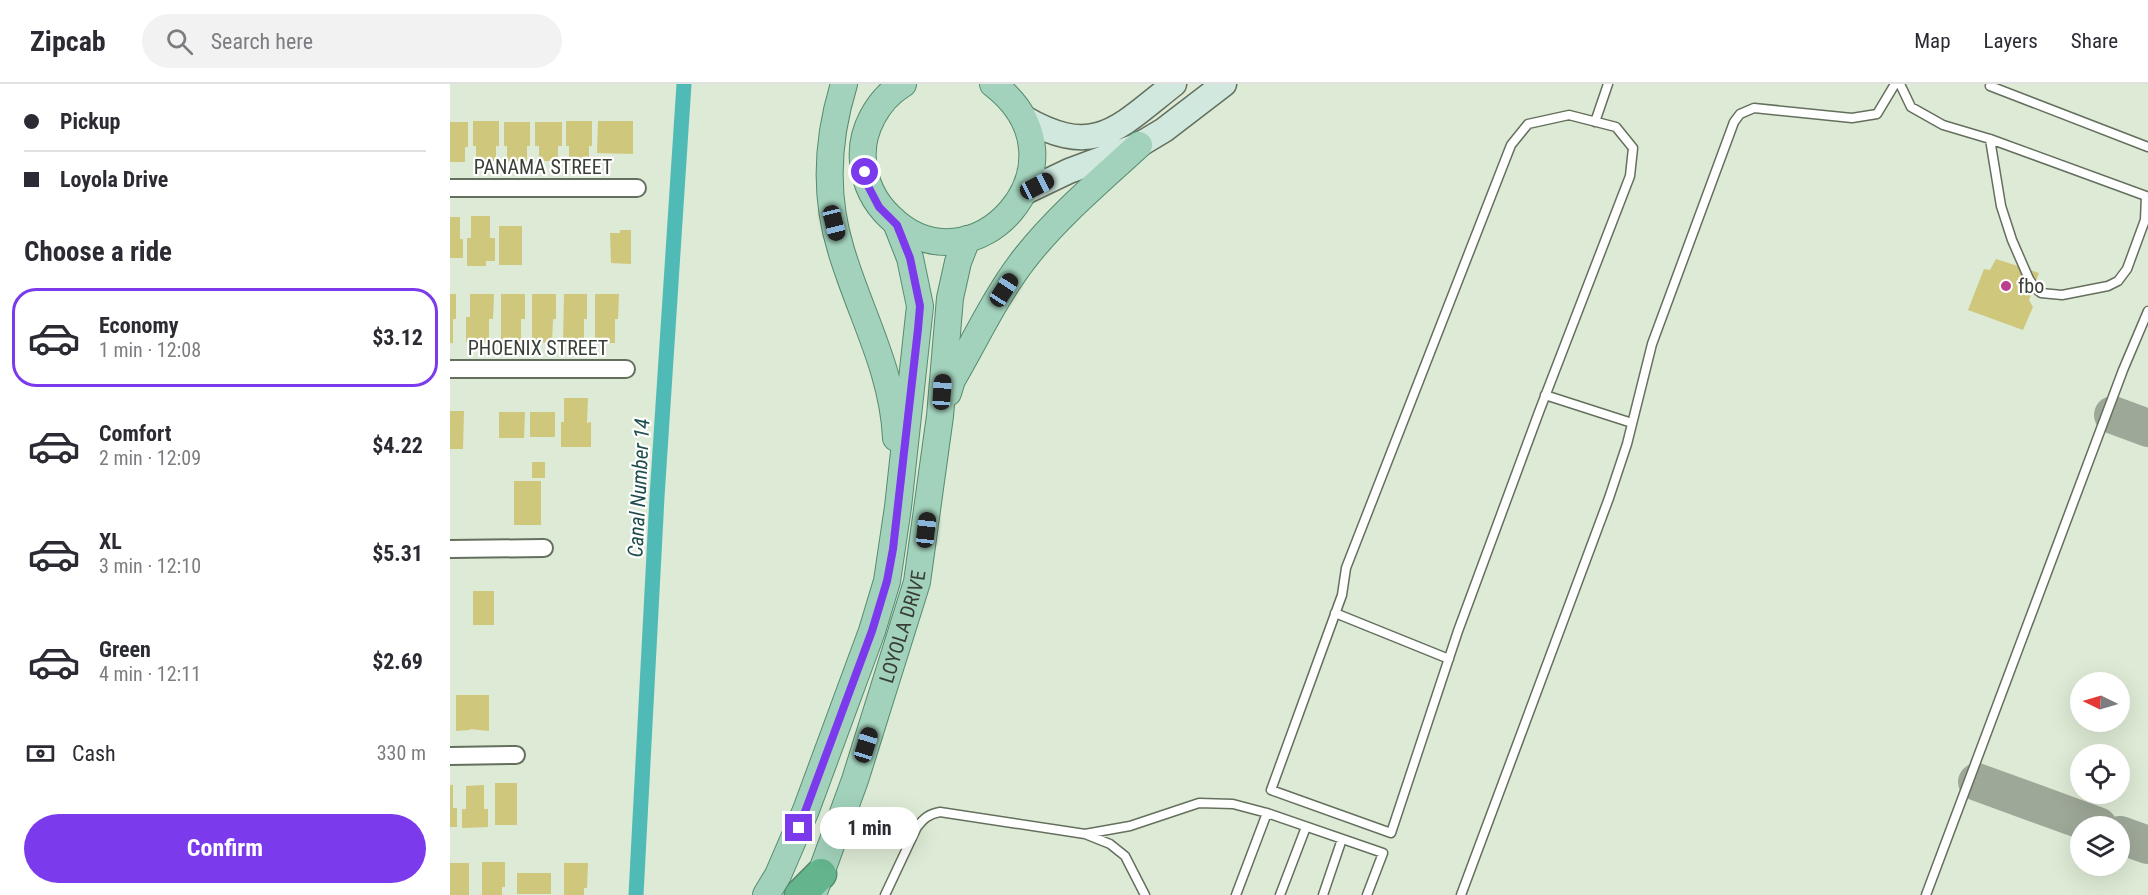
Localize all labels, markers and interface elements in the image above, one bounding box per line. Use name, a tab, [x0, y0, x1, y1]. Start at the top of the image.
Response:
search box	[142, 14, 562, 68]
text: Zipcab	[30, 25, 106, 58]
icon: search	[163, 25, 196, 58]
text: Search here	[211, 29, 313, 54]
text: Map	[1914, 29, 1951, 53]
text: Layers	[1984, 29, 2038, 53]
text: Share	[2071, 29, 2118, 53]
text: Pickup	[60, 109, 120, 134]
street label: PANAMA STREET	[474, 155, 612, 179]
route start	[851, 158, 878, 185]
text: Loyola Drive	[60, 167, 168, 192]
car	[1017, 170, 1057, 202]
car	[821, 203, 847, 243]
text: Choose a ride	[24, 236, 172, 268]
car	[987, 270, 1021, 310]
place label: fbo	[2018, 274, 2044, 298]
marker: fbo	[1999, 279, 2013, 293]
icon: car	[27, 311, 81, 365]
text: Economy	[99, 313, 179, 338]
text: $3.12	[372, 325, 423, 350]
street label: PHOENIX STREET	[468, 336, 608, 360]
text: 1 min · 12:08	[99, 338, 201, 362]
car	[932, 373, 952, 411]
water label: Canal Number 14	[623, 418, 655, 558]
icon: car	[27, 419, 81, 473]
text: Comfort	[99, 421, 172, 446]
text: $4.22	[372, 433, 423, 458]
text: 2 min · 12:09	[99, 446, 201, 470]
car	[915, 511, 937, 549]
icon: car	[27, 527, 81, 581]
text: XL	[99, 529, 122, 554]
text: $5.31	[372, 541, 423, 566]
text: 3 min · 12:10	[99, 554, 201, 578]
street label: LOYOLA DRIVE	[874, 569, 930, 686]
icon: car	[27, 635, 81, 689]
text: Green	[99, 637, 151, 662]
text: $2.69	[372, 649, 423, 674]
text: 4 min · 12:11	[99, 662, 201, 686]
north arrow	[2070, 672, 2130, 732]
map controls	[2070, 672, 2130, 876]
car	[852, 725, 880, 765]
icon: cash	[24, 737, 57, 770]
text: Cash	[72, 741, 116, 766]
text: 330 m	[377, 741, 426, 765]
button: locate	[2070, 744, 2130, 804]
callout: 1 min	[820, 807, 919, 849]
button: Confirm	[24, 814, 426, 883]
route end	[785, 814, 812, 841]
text: 1 min	[847, 816, 892, 840]
button: layers	[2070, 816, 2130, 876]

